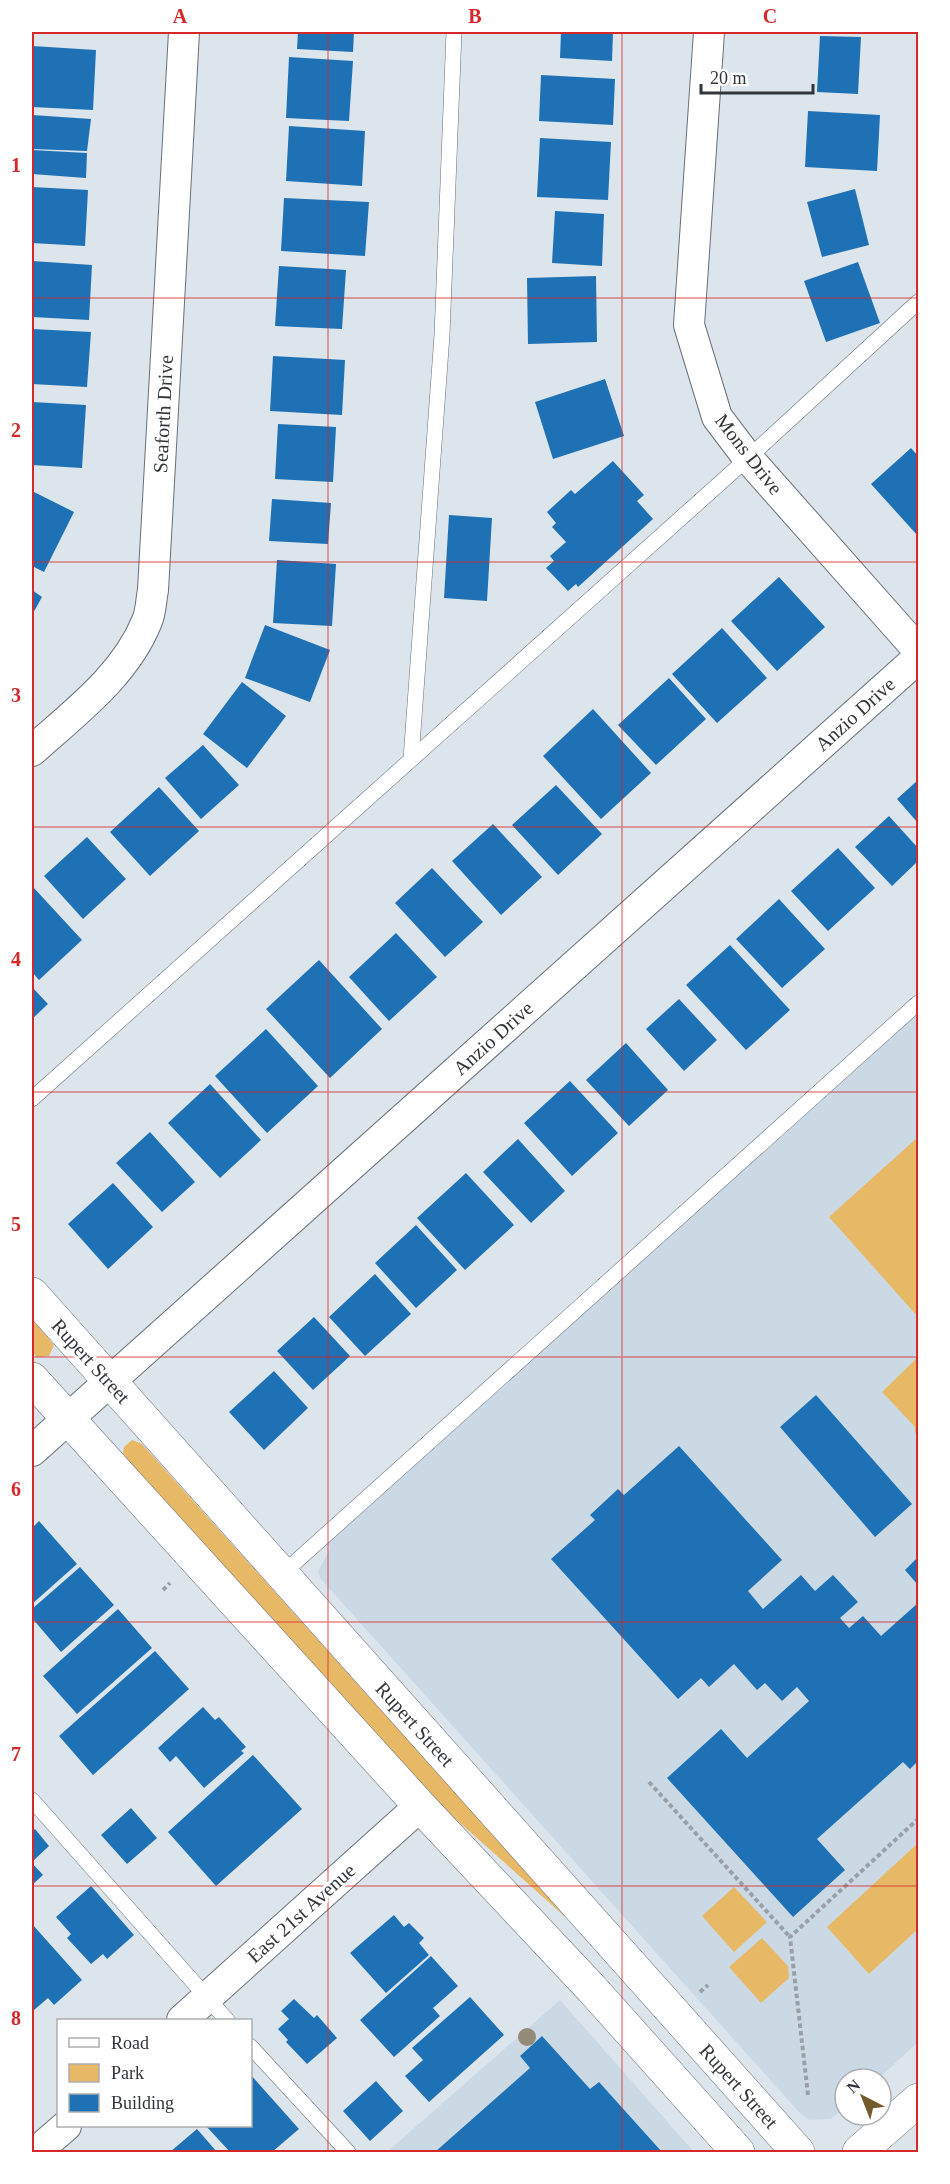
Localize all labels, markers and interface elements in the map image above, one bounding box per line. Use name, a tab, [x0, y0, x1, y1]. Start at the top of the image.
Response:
text: A	[173, 5, 188, 27]
text: B	[468, 5, 482, 27]
text: C	[763, 5, 777, 27]
scale bar	[701, 57, 814, 95]
text: 20 m	[710, 68, 747, 88]
text: 1	[11, 154, 21, 176]
street label: Seaforth Drive	[149, 354, 177, 474]
street label: Mons Drive	[711, 409, 787, 499]
text: 2	[11, 419, 21, 441]
street label: Anzio Drive	[811, 672, 899, 755]
text: 3	[11, 684, 21, 706]
text: 4	[11, 948, 21, 970]
street label: Anzio Drive	[449, 996, 537, 1079]
text: 5	[11, 1213, 21, 1235]
street label: Rupert Street	[47, 1314, 135, 1409]
text: 6	[11, 1478, 21, 1500]
street label: Rupert Street	[371, 1677, 459, 1772]
text: 7	[11, 1743, 21, 1765]
street label: East 21st Avenue	[243, 1859, 359, 1967]
text: 8	[11, 2007, 21, 2029]
legend	[57, 2019, 252, 2127]
text: Road	[111, 2033, 149, 2053]
street label: Rupert Street	[695, 2039, 783, 2134]
text: Park	[111, 2063, 144, 2083]
north arrow	[833, 2067, 893, 2127]
text: N	[843, 2076, 864, 2096]
text: Building	[111, 2093, 174, 2113]

